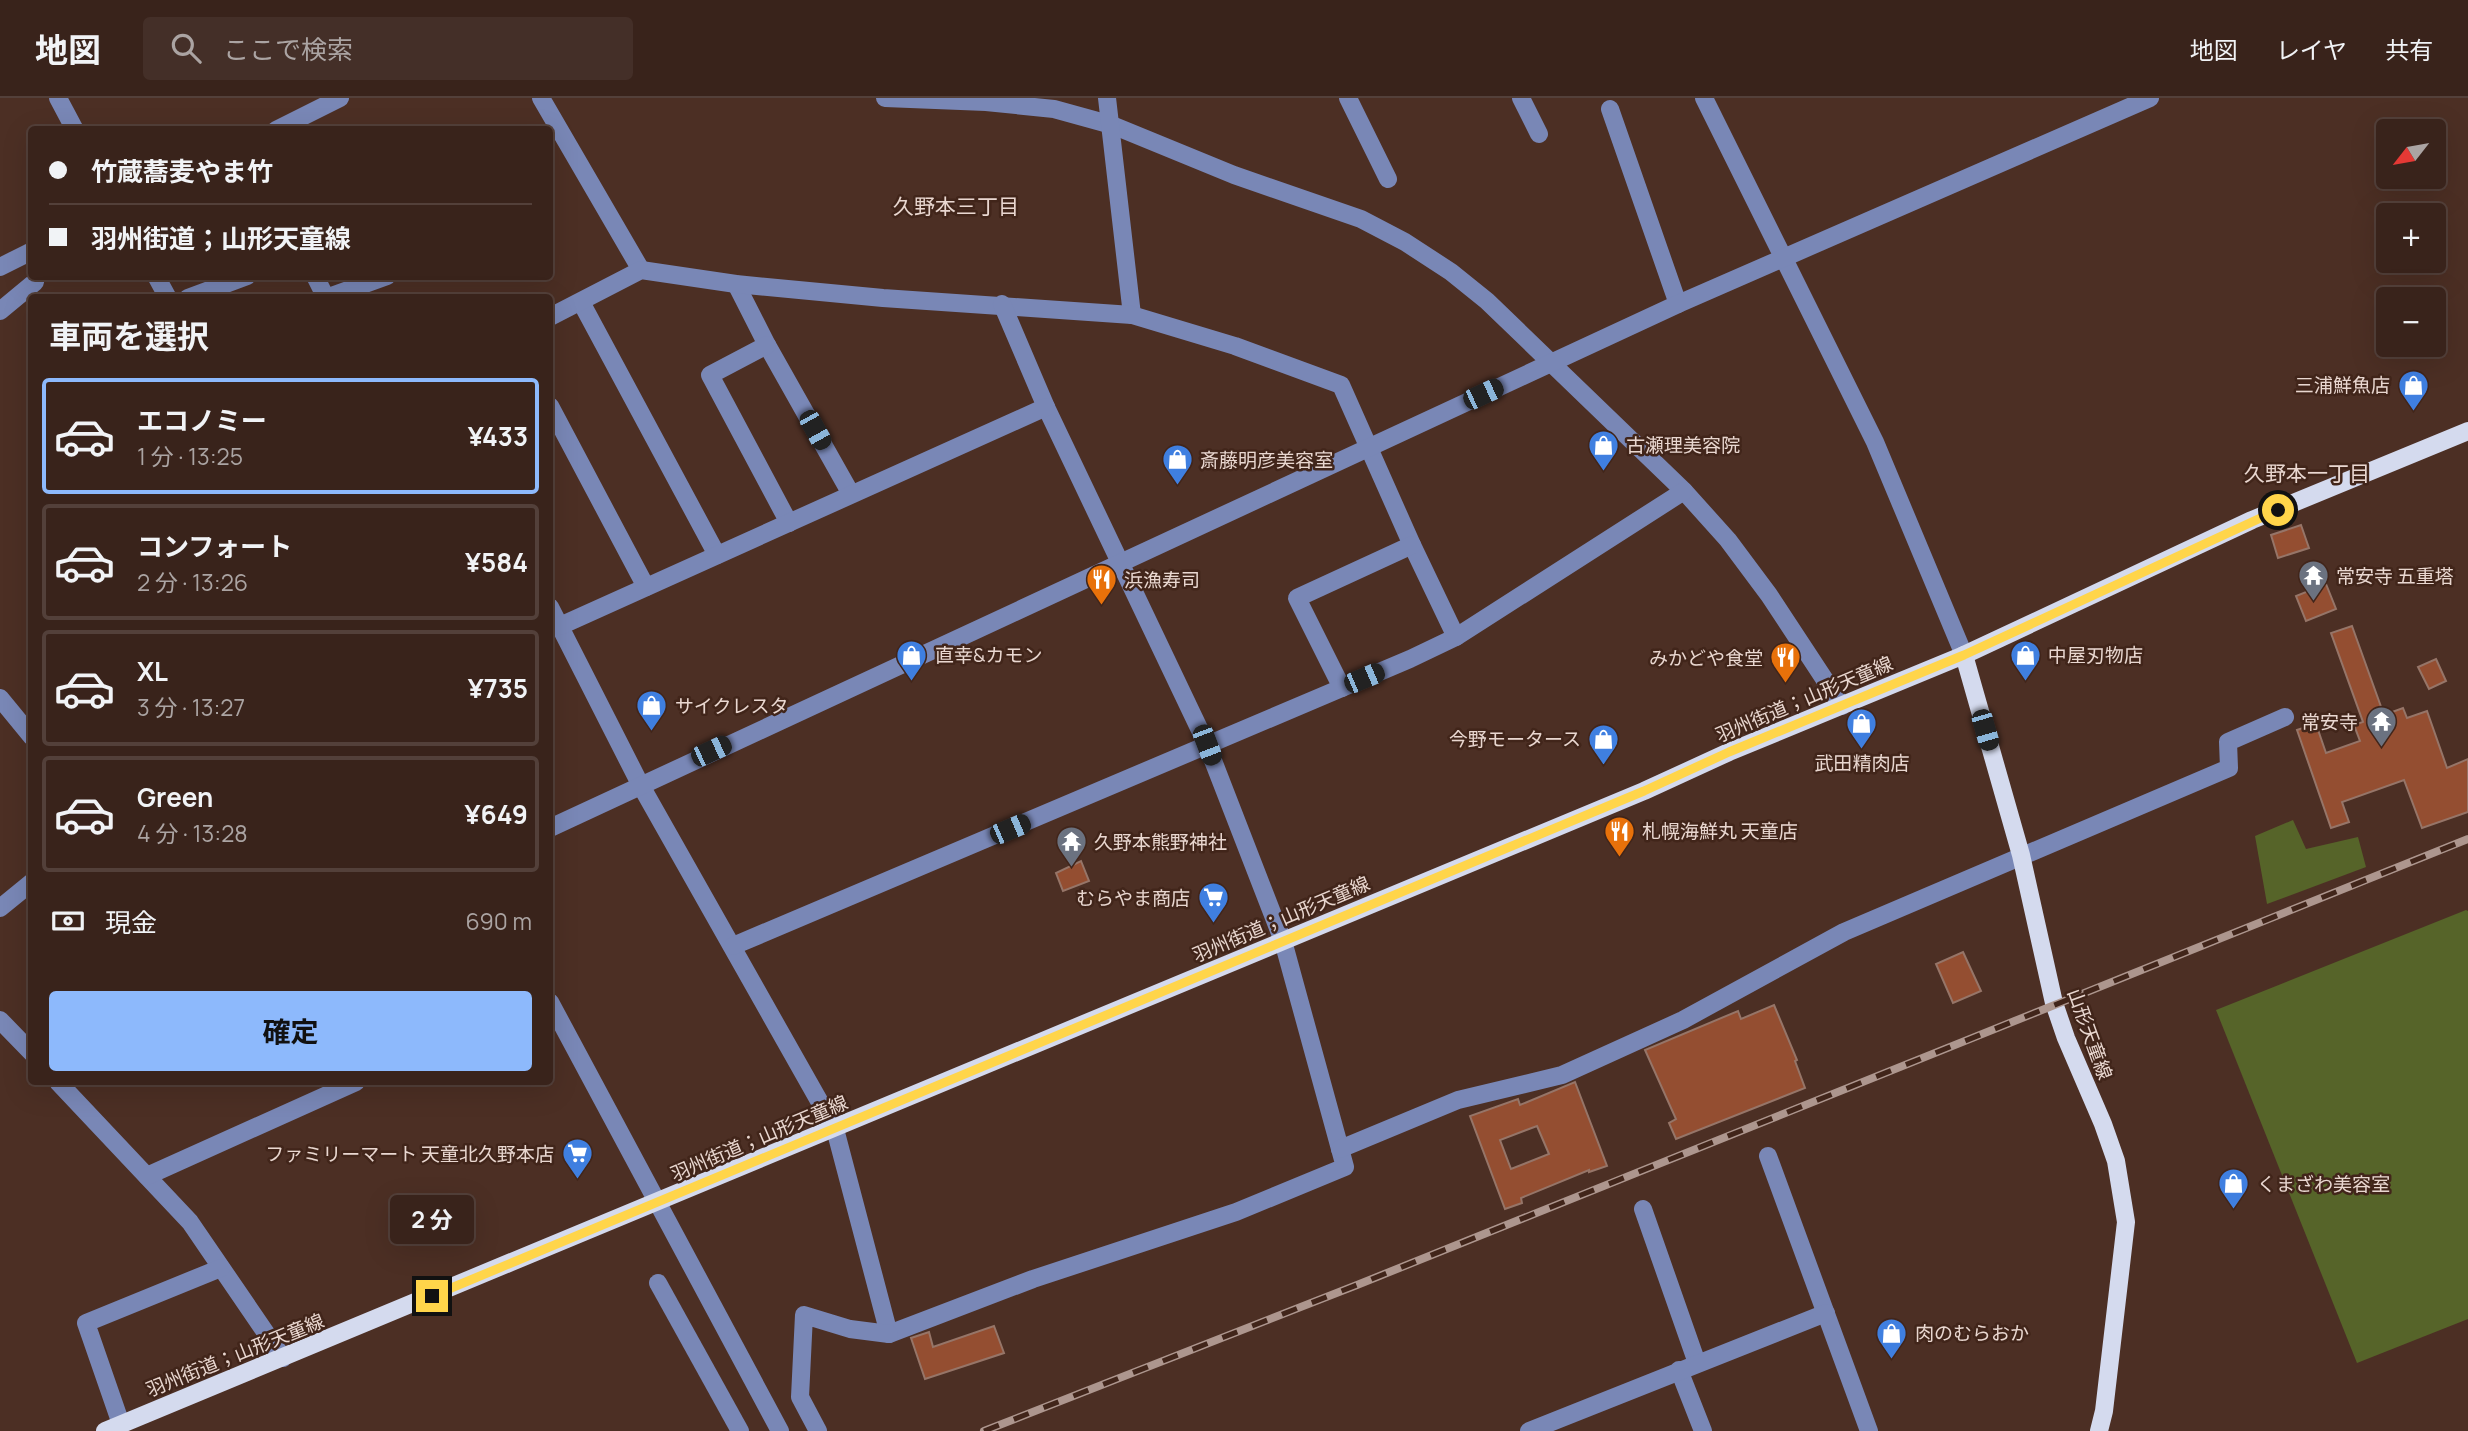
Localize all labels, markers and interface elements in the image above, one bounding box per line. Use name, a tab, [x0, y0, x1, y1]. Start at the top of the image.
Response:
search box	[143, 17, 633, 80]
text: 地図	[35, 27, 101, 72]
icon: search	[167, 29, 205, 67]
text: ここで検索	[223, 31, 353, 67]
text: 地図	[2190, 33, 2238, 66]
text: レイヤ	[2276, 33, 2347, 66]
text: 共有	[2385, 33, 2433, 66]
north arrow	[2376, 119, 2446, 189]
map controls	[2376, 119, 2446, 357]
text: 竹蔵蕎麦やま竹	[91, 153, 273, 189]
district label: 久野本三丁目	[893, 192, 1019, 220]
button: +	[2376, 203, 2446, 273]
text: 羽州街道；山形天童線	[91, 220, 351, 256]
button: −	[2376, 287, 2446, 357]
text: 車両を選択	[49, 314, 209, 358]
shop icon: 三浦鮮魚店	[2396, 368, 2430, 412]
place label: 三浦鮮魚店	[2295, 372, 2390, 398]
car	[1460, 376, 1507, 412]
text: エコノミー	[137, 402, 267, 438]
icon: car	[53, 405, 116, 468]
car	[796, 407, 835, 453]
text: ¥433	[468, 418, 528, 454]
shop icon: 古瀬理美容院	[1586, 428, 1620, 472]
place label: 古瀬理美容院	[1626, 432, 1740, 458]
text: 1 分 · 13:25	[137, 440, 243, 472]
shop icon: 斎藤明彦美容室	[1160, 443, 1194, 487]
place label: 斎藤明彦美容室	[1200, 447, 1333, 473]
district label: 久野本一丁目	[2244, 459, 2370, 487]
route start	[2262, 494, 2294, 526]
text: コンフォート	[137, 528, 292, 564]
icon: car	[53, 531, 116, 594]
text: ¥584	[465, 544, 528, 580]
temple icon: 常安寺 五重塔	[2296, 559, 2330, 603]
restaurant icon: 浜漁寿司	[1084, 563, 1118, 607]
place label: 常安寺 五重塔	[2336, 563, 2454, 589]
text: 2 分 · 13:26	[137, 566, 248, 598]
place label: 浜漁寿司	[1124, 567, 1200, 593]
shop icon: 直幸&カモン	[895, 638, 929, 682]
shop icon: 中屋刃物店	[2008, 638, 2042, 682]
restaurant icon: みかどや食堂	[1769, 641, 1803, 685]
place label: 直幸&カモン	[935, 642, 1042, 668]
place label: 中屋刃物店	[2048, 642, 2143, 668]
place label: みかどや食堂	[1649, 645, 1763, 671]
street label: 羽州街道；山形天童線	[1711, 650, 1897, 748]
text: XL	[137, 653, 168, 689]
icon: car	[53, 657, 116, 720]
car	[1341, 660, 1388, 696]
text: ¥735	[468, 670, 528, 706]
shop icon: サイクレスタ	[635, 689, 669, 733]
text: 3 分 · 13:27	[137, 691, 245, 723]
place label: サイクレスタ	[675, 693, 789, 719]
temple icon: 常安寺	[2364, 705, 2398, 749]
shop icon: 武田精肉店	[1845, 707, 1879, 751]
car	[1970, 707, 2001, 753]
place label: 常安寺	[2301, 709, 2358, 735]
car	[1190, 722, 1225, 768]
shop icon: 今野モータース	[1587, 722, 1621, 766]
place label: 今野モータース	[1449, 726, 1581, 752]
car	[688, 733, 735, 769]
place label: 武田精肉店	[1814, 750, 1910, 776]
text: Green	[137, 779, 213, 815]
icon: car	[53, 783, 116, 846]
text: ¥649	[465, 796, 528, 832]
car	[987, 811, 1034, 847]
restaurant icon: 札幌海鮮丸 天童店	[1602, 814, 1636, 858]
text: 4 分 · 13:28	[137, 817, 248, 849]
place label: 札幌海鮮丸 天童店	[1642, 818, 1798, 844]
temple icon: 久野本熊野神社	[1054, 825, 1088, 869]
place label: 久野本熊野神社	[1094, 829, 1227, 855]
street label: 羽州街道；山形天童線	[1188, 870, 1374, 968]
supermarket icon: むらやま商店	[1196, 881, 1230, 925]
place label: むらやま商店	[1076, 885, 1190, 911]
icon: cash	[49, 902, 87, 940]
text: 現金	[105, 904, 157, 940]
text: 690 m	[466, 905, 532, 937]
street label: 山形天童線	[2062, 985, 2118, 1083]
button: 確定	[49, 991, 532, 1071]
street label: 羽州街道；山形天童線	[666, 1089, 852, 1187]
supermarket icon: ファミリーマート 天童北久野本店	[560, 1137, 594, 1181]
place label: ファミリーマート 天童北久野本店	[265, 1141, 554, 1167]
shop icon: くまざわ美容室	[2217, 1167, 2251, 1211]
place label: くまざわ美容室	[2257, 1171, 2390, 1197]
callout: 2 分	[390, 1194, 474, 1244]
text: 2 分	[411, 1203, 453, 1235]
route end	[416, 1280, 448, 1312]
street label: 羽州街道；山形天童線	[142, 1307, 328, 1403]
shop icon: 肉のむらおか	[1875, 1316, 1909, 1360]
place label: 肉のむらおか	[1915, 1320, 2029, 1346]

